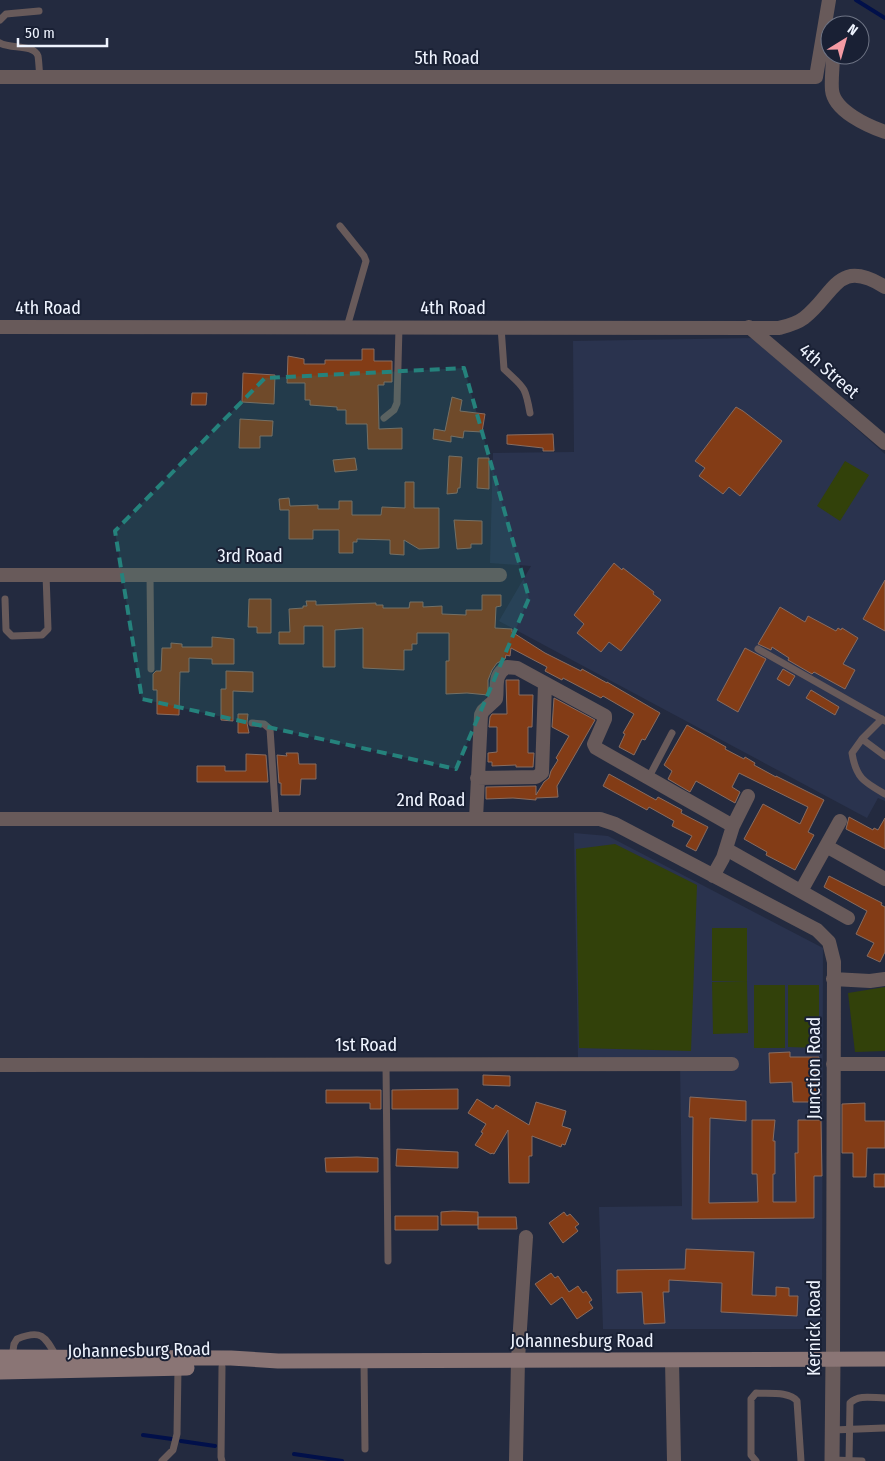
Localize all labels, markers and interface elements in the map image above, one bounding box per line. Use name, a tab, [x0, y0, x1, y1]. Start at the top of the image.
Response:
scale bar	[18, 15, 106, 47]
north arrow	[820, 15, 870, 65]
text: N	[844, 21, 861, 39]
text: 50 m	[25, 24, 55, 42]
street label: 5th Road	[414, 47, 480, 69]
street label: 4th Road	[15, 297, 81, 319]
street label: 4th Road	[420, 297, 486, 319]
street label: 4th Street	[794, 339, 864, 403]
street label: 3rd Road	[217, 545, 283, 567]
street label: 2nd Road	[397, 789, 465, 811]
street label: Junction Road	[803, 1017, 825, 1119]
street label: 1st Road	[335, 1034, 397, 1056]
street label: Kernick Road	[803, 1280, 825, 1376]
street label: Johannesburg Road	[510, 1330, 654, 1352]
street label: Johannesburg Road	[67, 1338, 211, 1362]

